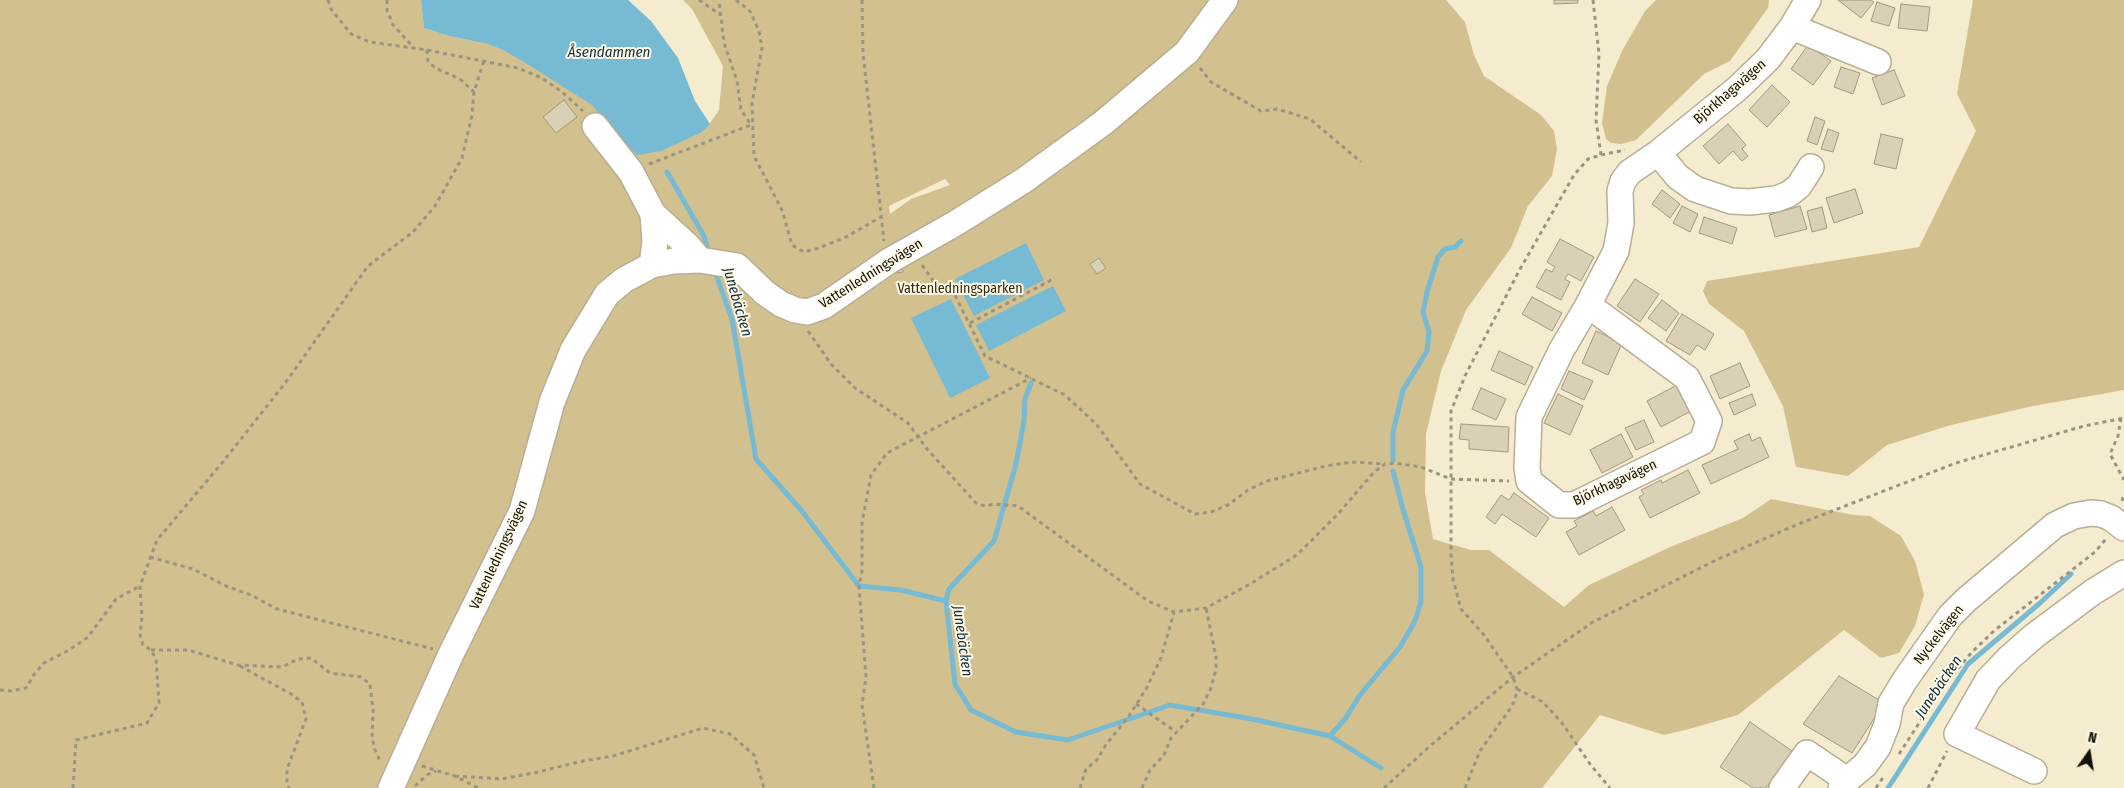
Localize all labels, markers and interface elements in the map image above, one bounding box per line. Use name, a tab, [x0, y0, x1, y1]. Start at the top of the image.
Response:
water label: Åsendammen	[568, 44, 650, 62]
street label: Björkhagavägen	[1690, 56, 1770, 128]
street label: Vattenledningsvägen	[816, 235, 926, 313]
water label: Junebäcken	[719, 265, 755, 339]
park label: Vattenledningsparken	[897, 281, 1023, 297]
street label: Björkhagavägen	[1570, 456, 1660, 510]
street label: Vattenledningsvägen	[466, 498, 532, 612]
street label: Nyckelvägen	[1911, 602, 1967, 668]
water label: Junebäcken	[948, 604, 976, 678]
water label: Junebäcken	[1912, 652, 1966, 722]
north arrow	[2064, 728, 2114, 778]
text: N	[2086, 729, 2098, 747]

